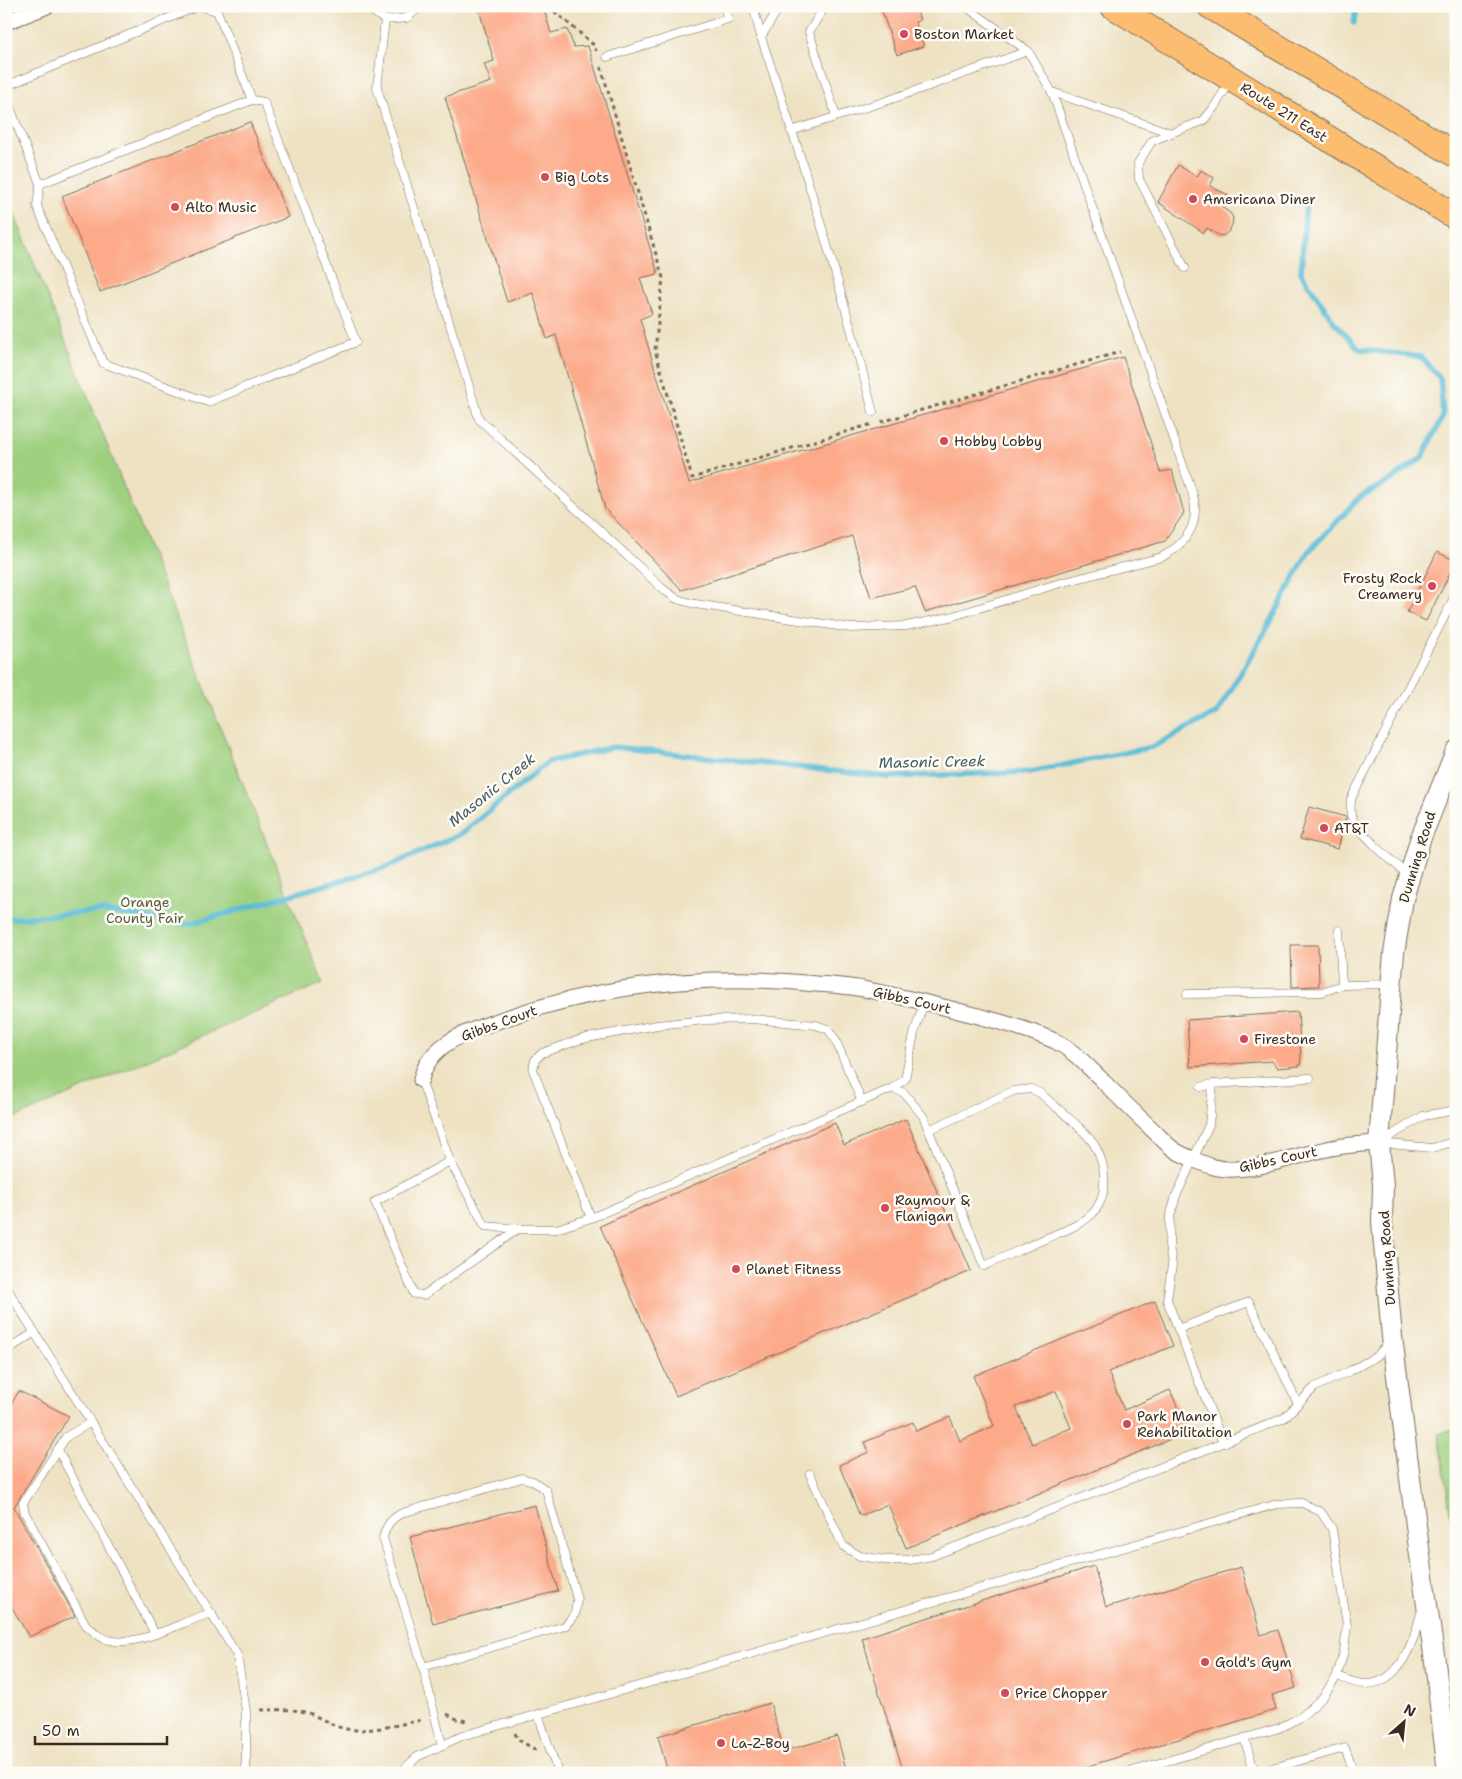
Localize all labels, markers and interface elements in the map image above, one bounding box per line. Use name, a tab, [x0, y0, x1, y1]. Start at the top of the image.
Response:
place label: Boston Market	[914, 25, 1014, 43]
marker: Boston Market	[898, 28, 910, 40]
street label: Route 211 East	[1237, 78, 1331, 146]
place label: Big Lots	[555, 168, 609, 186]
marker: Big Lots	[539, 171, 551, 183]
place label: Americana Diner	[1203, 190, 1316, 208]
marker: Americana Diner	[1187, 193, 1199, 205]
place label: Alto Music	[185, 198, 257, 216]
marker: Alto Music	[169, 201, 181, 213]
place label: Hobby Lobby	[954, 432, 1042, 450]
marker: Hobby Lobby	[938, 435, 950, 447]
place label: Frosty Rock Creamery	[1343, 569, 1422, 603]
marker: Frosty Rock Creamery	[1426, 580, 1438, 592]
water label: Masonic Creek	[444, 748, 540, 831]
water label: Masonic Creek	[879, 751, 986, 773]
street label: Dunning Road	[1395, 809, 1440, 905]
place label: AT&T	[1334, 819, 1369, 837]
marker: AT&T	[1318, 822, 1330, 834]
park label: Orange County Fair	[106, 893, 184, 927]
street label: Gibbs Court	[871, 982, 953, 1018]
street label: Gibbs Court	[459, 1001, 539, 1045]
place label: Firestone	[1254, 1030, 1316, 1048]
marker: Firestone	[1238, 1033, 1250, 1045]
street label: Gibbs Court	[1237, 1142, 1319, 1176]
place label: Raymour & Flanigan	[895, 1191, 970, 1225]
marker: Raymour & Flanigan	[879, 1202, 891, 1214]
street label: Dunning Road	[1375, 1210, 1399, 1306]
place label: Planet Fitness	[746, 1260, 841, 1278]
marker: Planet Fitness	[730, 1263, 742, 1275]
place label: Park Manor Rehabilitation	[1137, 1407, 1233, 1441]
marker: Park Manor Rehabilitation	[1121, 1418, 1133, 1430]
place label: Gold's Gym	[1215, 1653, 1292, 1671]
marker: Gold's Gym	[1199, 1656, 1211, 1668]
place label: Price Chopper	[1015, 1684, 1108, 1702]
marker: Price Chopper	[999, 1687, 1011, 1699]
north arrow	[1380, 1696, 1430, 1746]
text: N	[1401, 1700, 1419, 1721]
scale bar	[35, 1714, 168, 1746]
text: 50 m	[42, 1721, 80, 1741]
place label: La-Z-Boy	[731, 1734, 790, 1752]
marker: La-Z-Boy	[715, 1737, 727, 1749]

